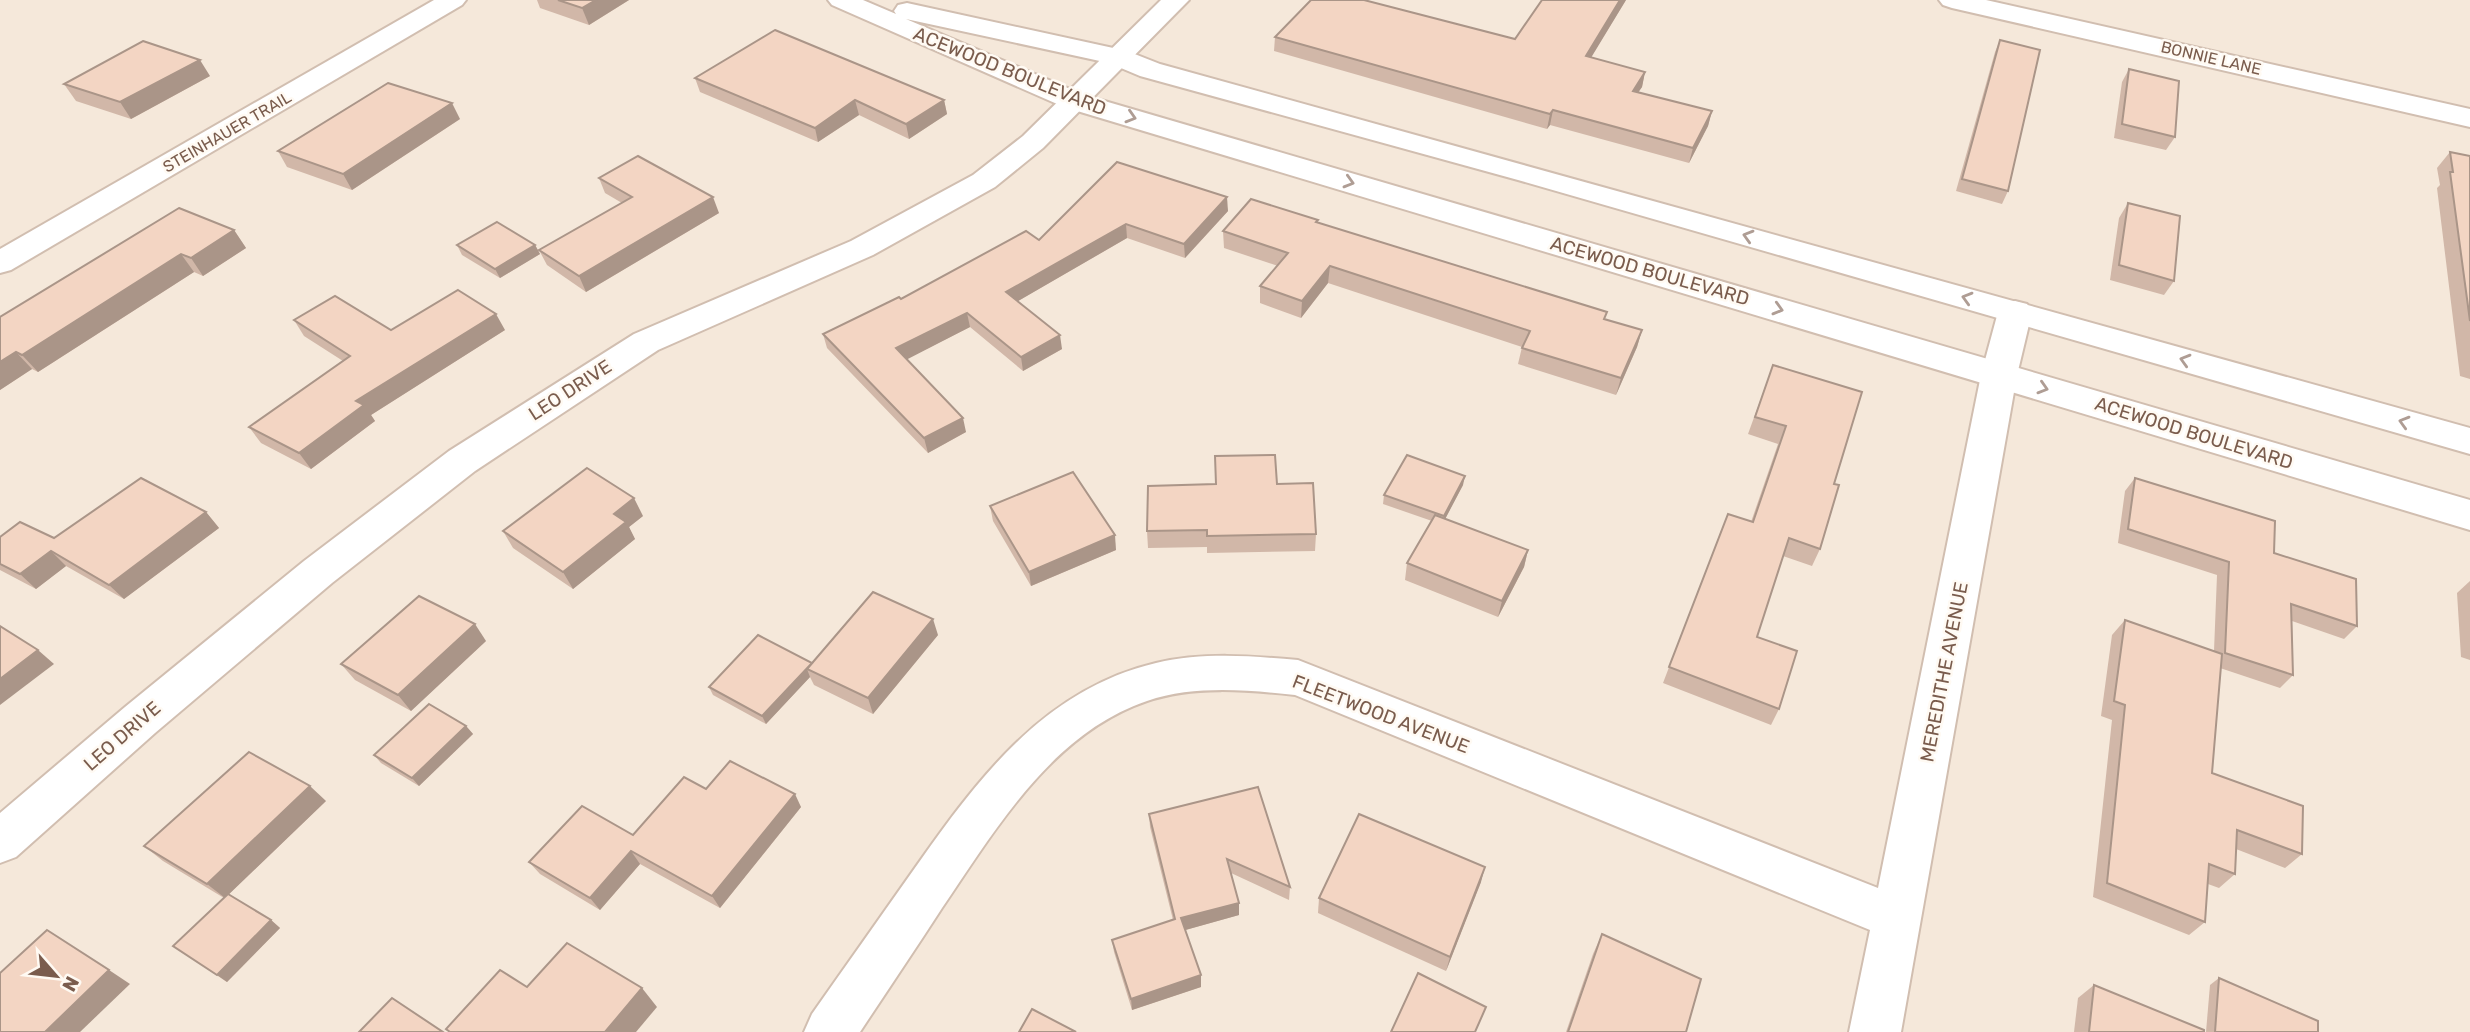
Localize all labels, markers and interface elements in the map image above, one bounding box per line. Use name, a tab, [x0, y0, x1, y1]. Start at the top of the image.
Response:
street label: ACEWOOD BOULEVARD	[910, 22, 1110, 120]
street label: BONNIE LANE	[2159, 37, 2263, 79]
street label: STEINHAUER TRAIL	[159, 88, 295, 176]
one-way arrow	[1124, 109, 1136, 124]
one-way arrow	[1342, 174, 1354, 189]
one-way arrow	[1742, 230, 1754, 244]
street label: ACEWOOD BOULEVARD	[1548, 232, 1752, 310]
one-way arrow	[1961, 292, 1973, 307]
one-way arrow	[1772, 301, 1784, 316]
one-way arrow	[2180, 354, 2192, 369]
street label: LEO DRIVE	[524, 355, 616, 425]
one-way arrow	[2037, 379, 2049, 394]
street label: ACEWOOD BOULEVARD	[2092, 392, 2296, 474]
one-way arrow	[2399, 416, 2411, 431]
street label: MEREDITHE AVENUE	[1915, 580, 1973, 764]
street label: FLEETWOOD AVENUE	[1289, 670, 1473, 758]
street label: LEO DRIVE	[79, 696, 165, 776]
north arrow	[21, 941, 91, 1011]
text: N	[57, 972, 84, 995]

